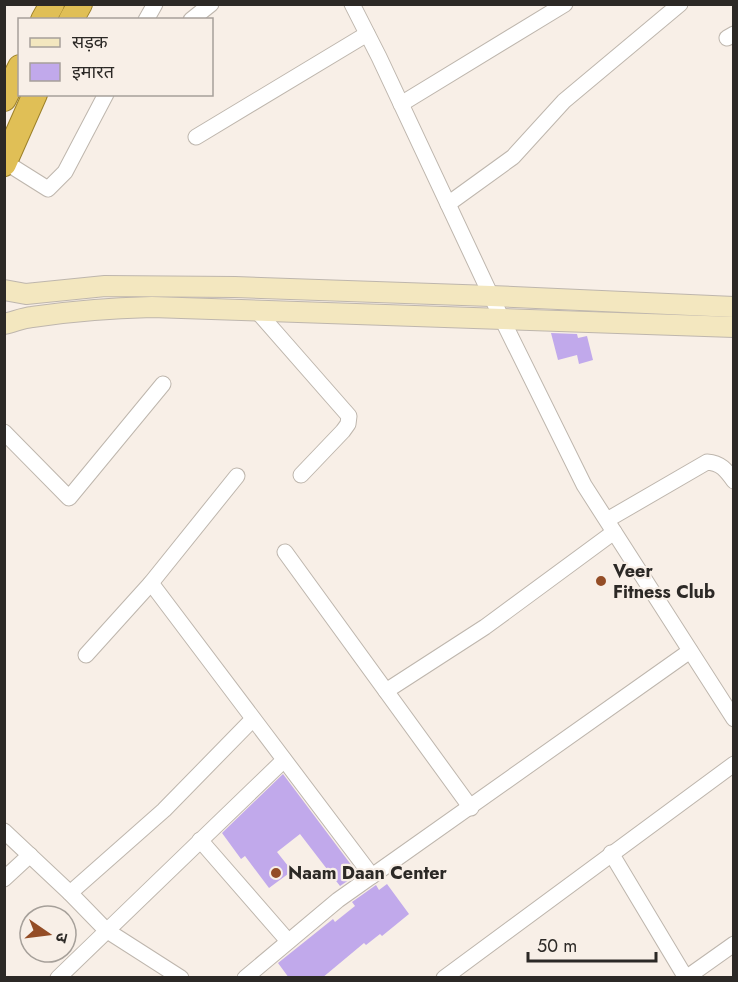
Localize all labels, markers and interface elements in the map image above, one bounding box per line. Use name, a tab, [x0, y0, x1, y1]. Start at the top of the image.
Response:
legend	[18, 18, 213, 96]
text: सड़क	[72, 29, 109, 55]
text: इमारत	[72, 59, 115, 85]
place label: Veer Fitness Club	[612, 558, 715, 605]
marker: Veer Fitness Club	[594, 574, 608, 588]
place label: Naam Daan Center	[288, 860, 448, 886]
marker: Naam Daan Center	[269, 866, 283, 880]
north arrow	[18, 904, 78, 964]
scale bar	[528, 925, 656, 963]
text: उ	[50, 930, 74, 945]
text: 50 m	[537, 933, 577, 959]

